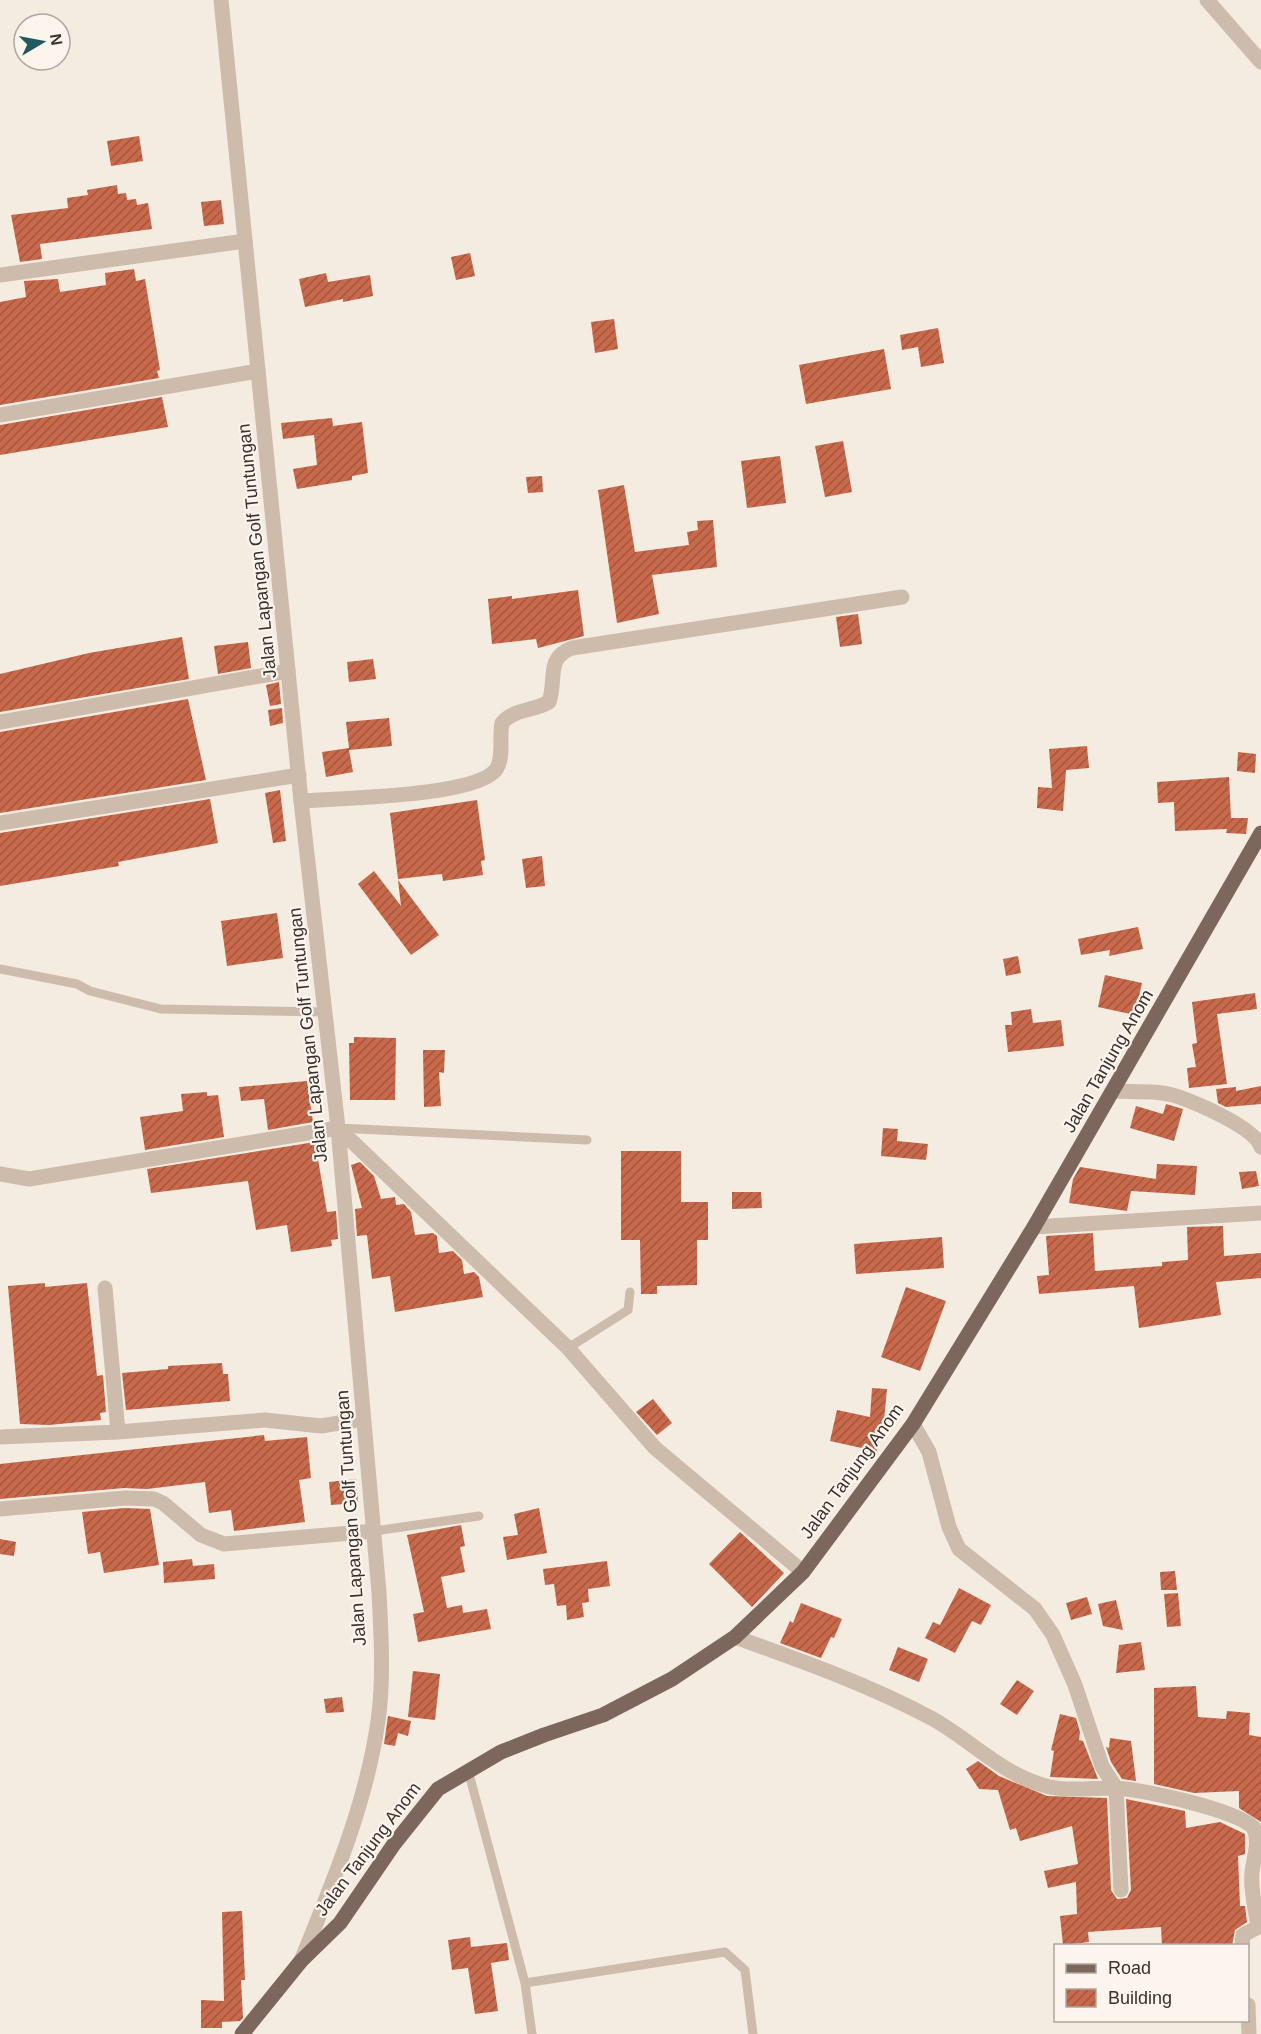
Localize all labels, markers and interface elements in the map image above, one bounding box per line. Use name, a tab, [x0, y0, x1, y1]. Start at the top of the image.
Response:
north arrow	[12, 12, 72, 72]
text: N	[47, 32, 66, 47]
street label: Jalan Lapangan Golf Tuntungan	[234, 423, 280, 679]
street label: Jalan Lapangan Golf Tuntungan	[285, 907, 331, 1163]
street label: Jalan Tanjung Anom	[1059, 986, 1157, 1136]
street label: Jalan Lapangan Golf Tuntungan	[332, 1390, 370, 1646]
street label: Jalan Tanjung Anom	[796, 1400, 908, 1542]
street label: Jalan Tanjung Anom	[311, 1778, 425, 1920]
legend	[1054, 1944, 1249, 2022]
text: Road	[1108, 1958, 1151, 1978]
text: Building	[1108, 1988, 1172, 2008]

